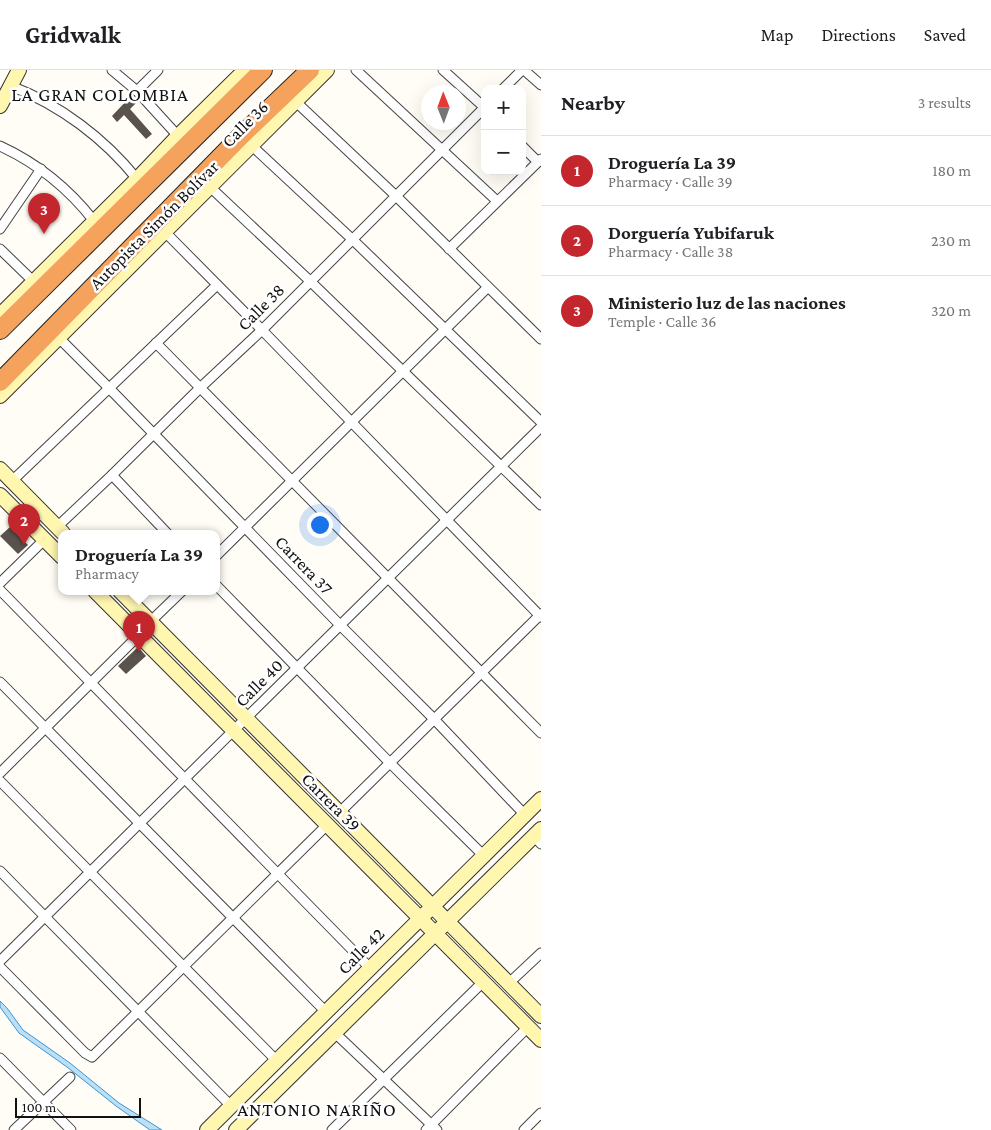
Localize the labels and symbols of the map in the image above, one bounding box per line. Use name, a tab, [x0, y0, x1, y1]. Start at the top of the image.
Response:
district label: LA GRAN COLOMBIA	[11, 84, 189, 105]
north arrow	[421, 85, 466, 130]
street label: Calle 36	[218, 97, 272, 151]
street label: Autopista Simón Bolívar	[85, 156, 223, 294]
pin: 3	[28, 193, 60, 234]
street label: Calle 38	[233, 279, 289, 335]
pin: 2	[8, 504, 40, 545]
your location	[307, 512, 333, 538]
street label: Carrera 37	[271, 532, 337, 598]
pin: 1	[123, 611, 155, 652]
street label: Calle 40	[231, 655, 287, 711]
street label: Carrera 39	[298, 769, 364, 835]
street label: Calle 42	[334, 924, 388, 978]
scale bar	[15, 1095, 141, 1118]
district label: ANTONIO NARIÑO	[237, 1099, 397, 1120]

